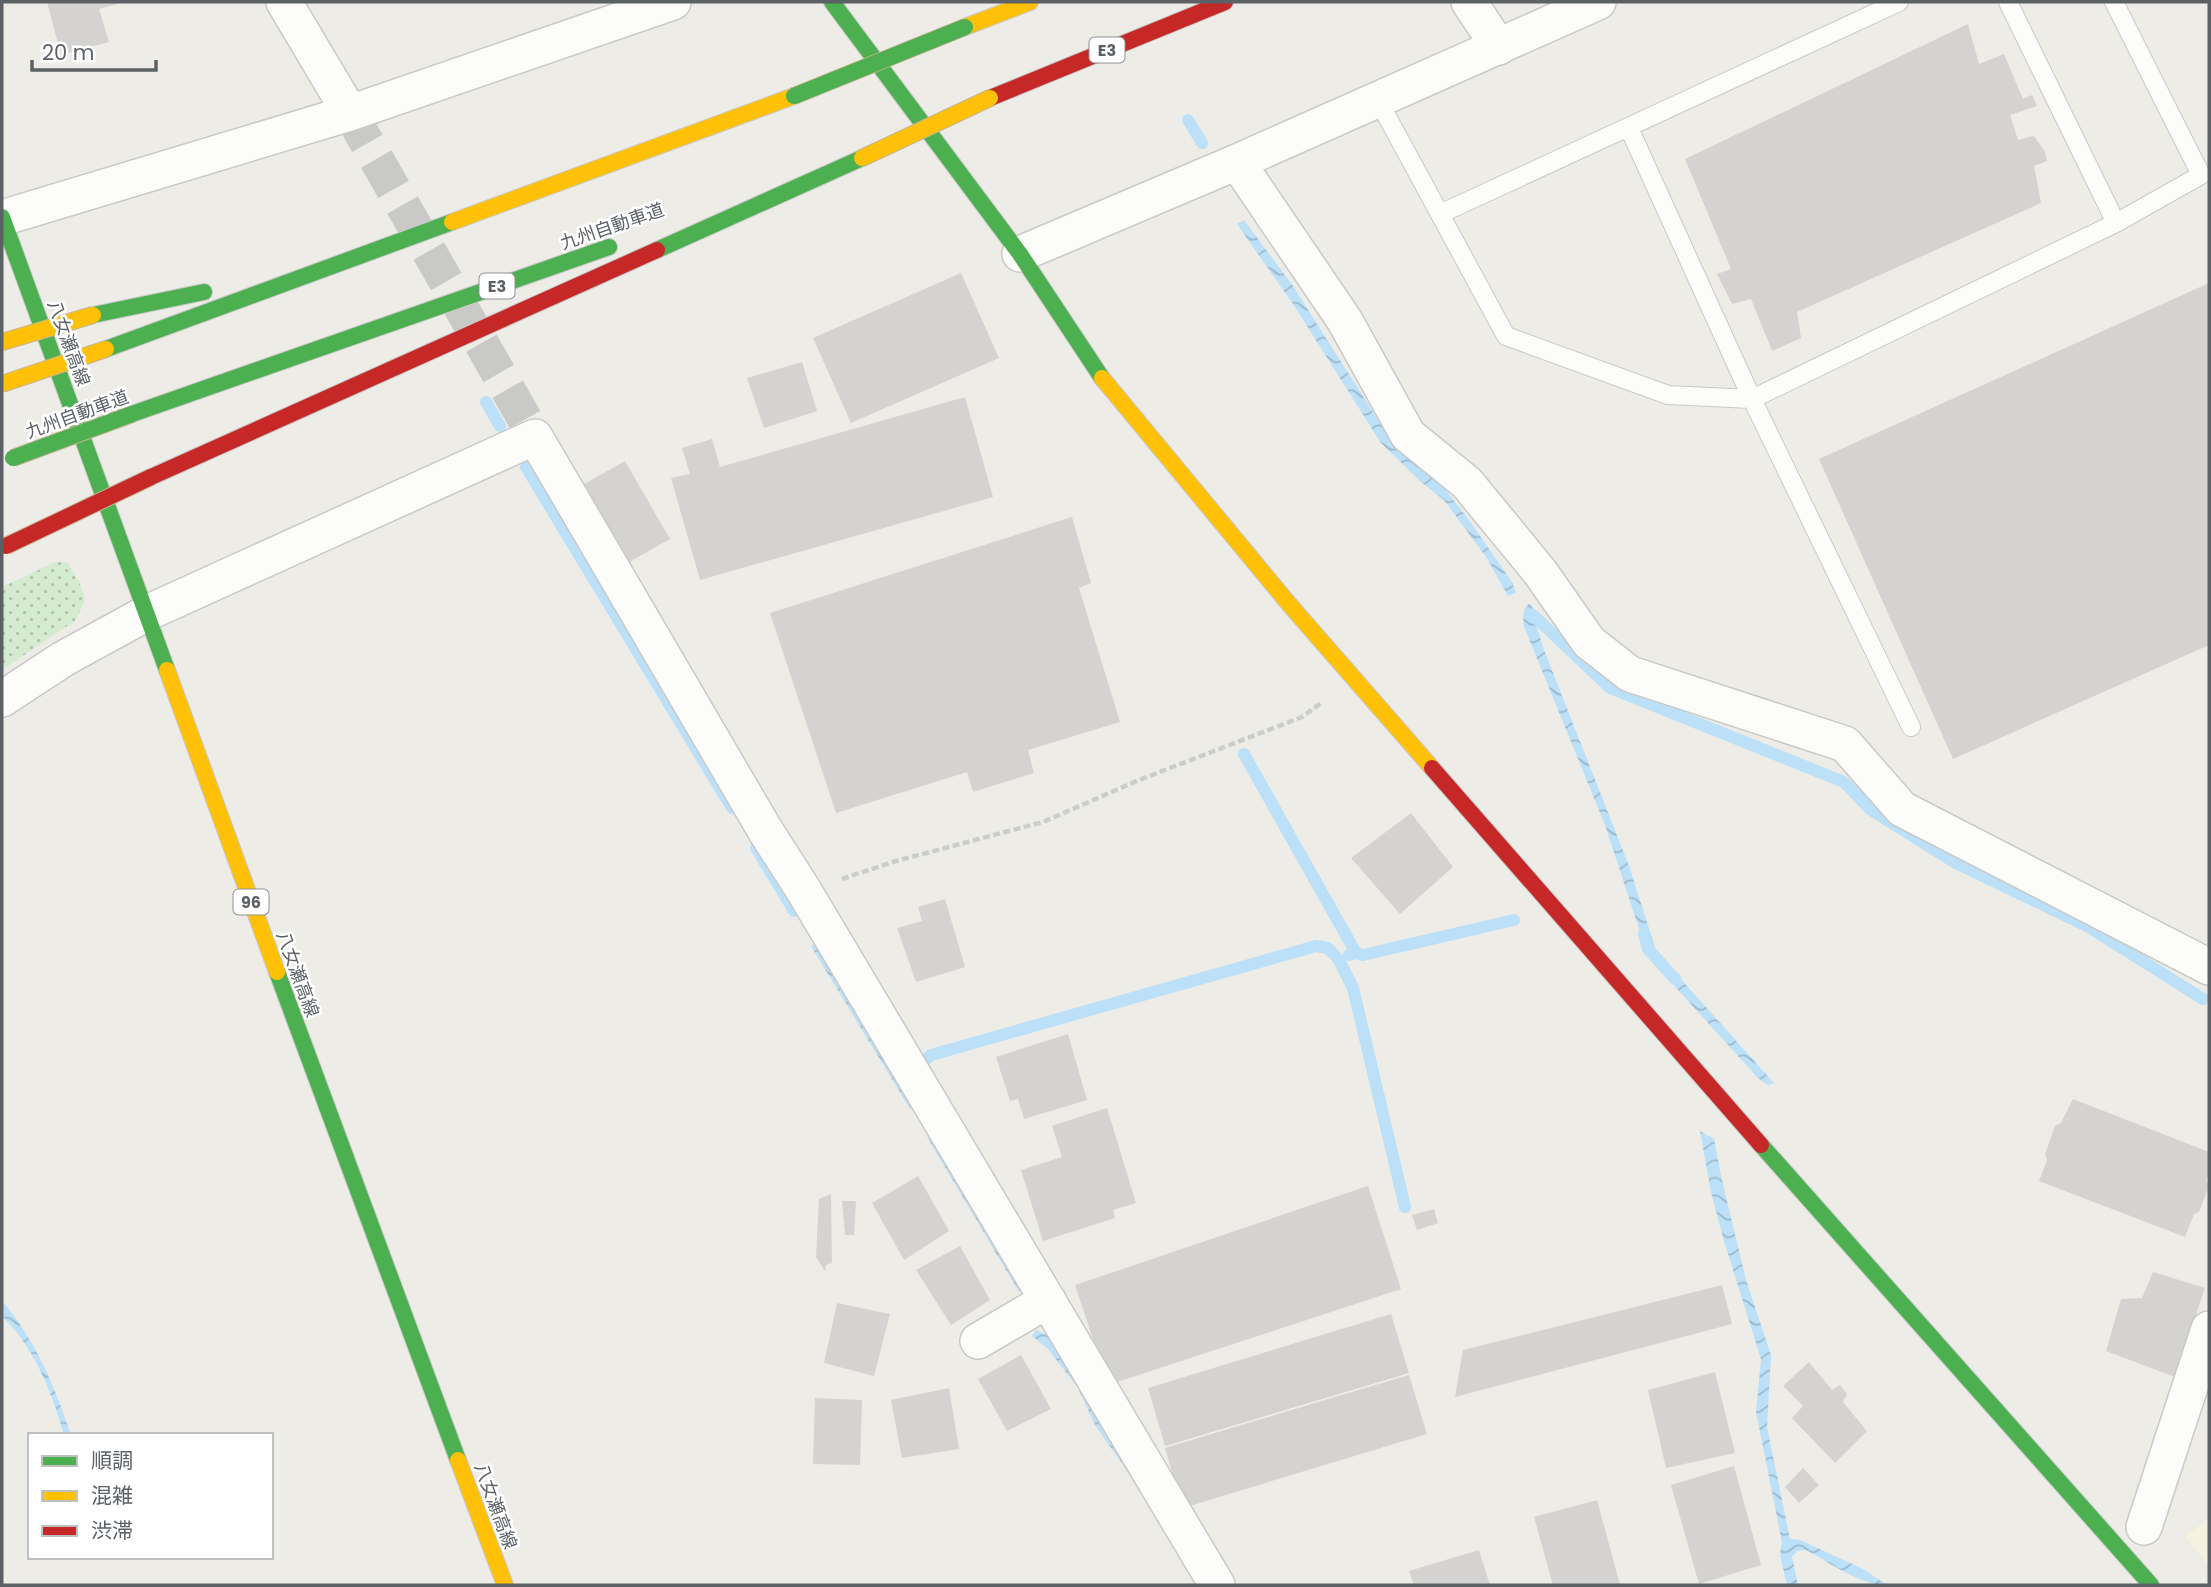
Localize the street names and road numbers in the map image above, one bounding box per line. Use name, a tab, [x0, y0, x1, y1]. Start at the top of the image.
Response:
road number: E3	[1090, 38, 1124, 62]
street label: 九州自動車道	[557, 197, 667, 255]
road number: E3	[480, 274, 514, 298]
street label: 八女瀬高線	[42, 296, 96, 390]
street label: 九州自動車道	[22, 384, 132, 444]
road number: 96	[233, 890, 268, 914]
street label: 八女瀬高線	[271, 927, 325, 1021]
street label: 八女瀬高線	[469, 1459, 523, 1553]

